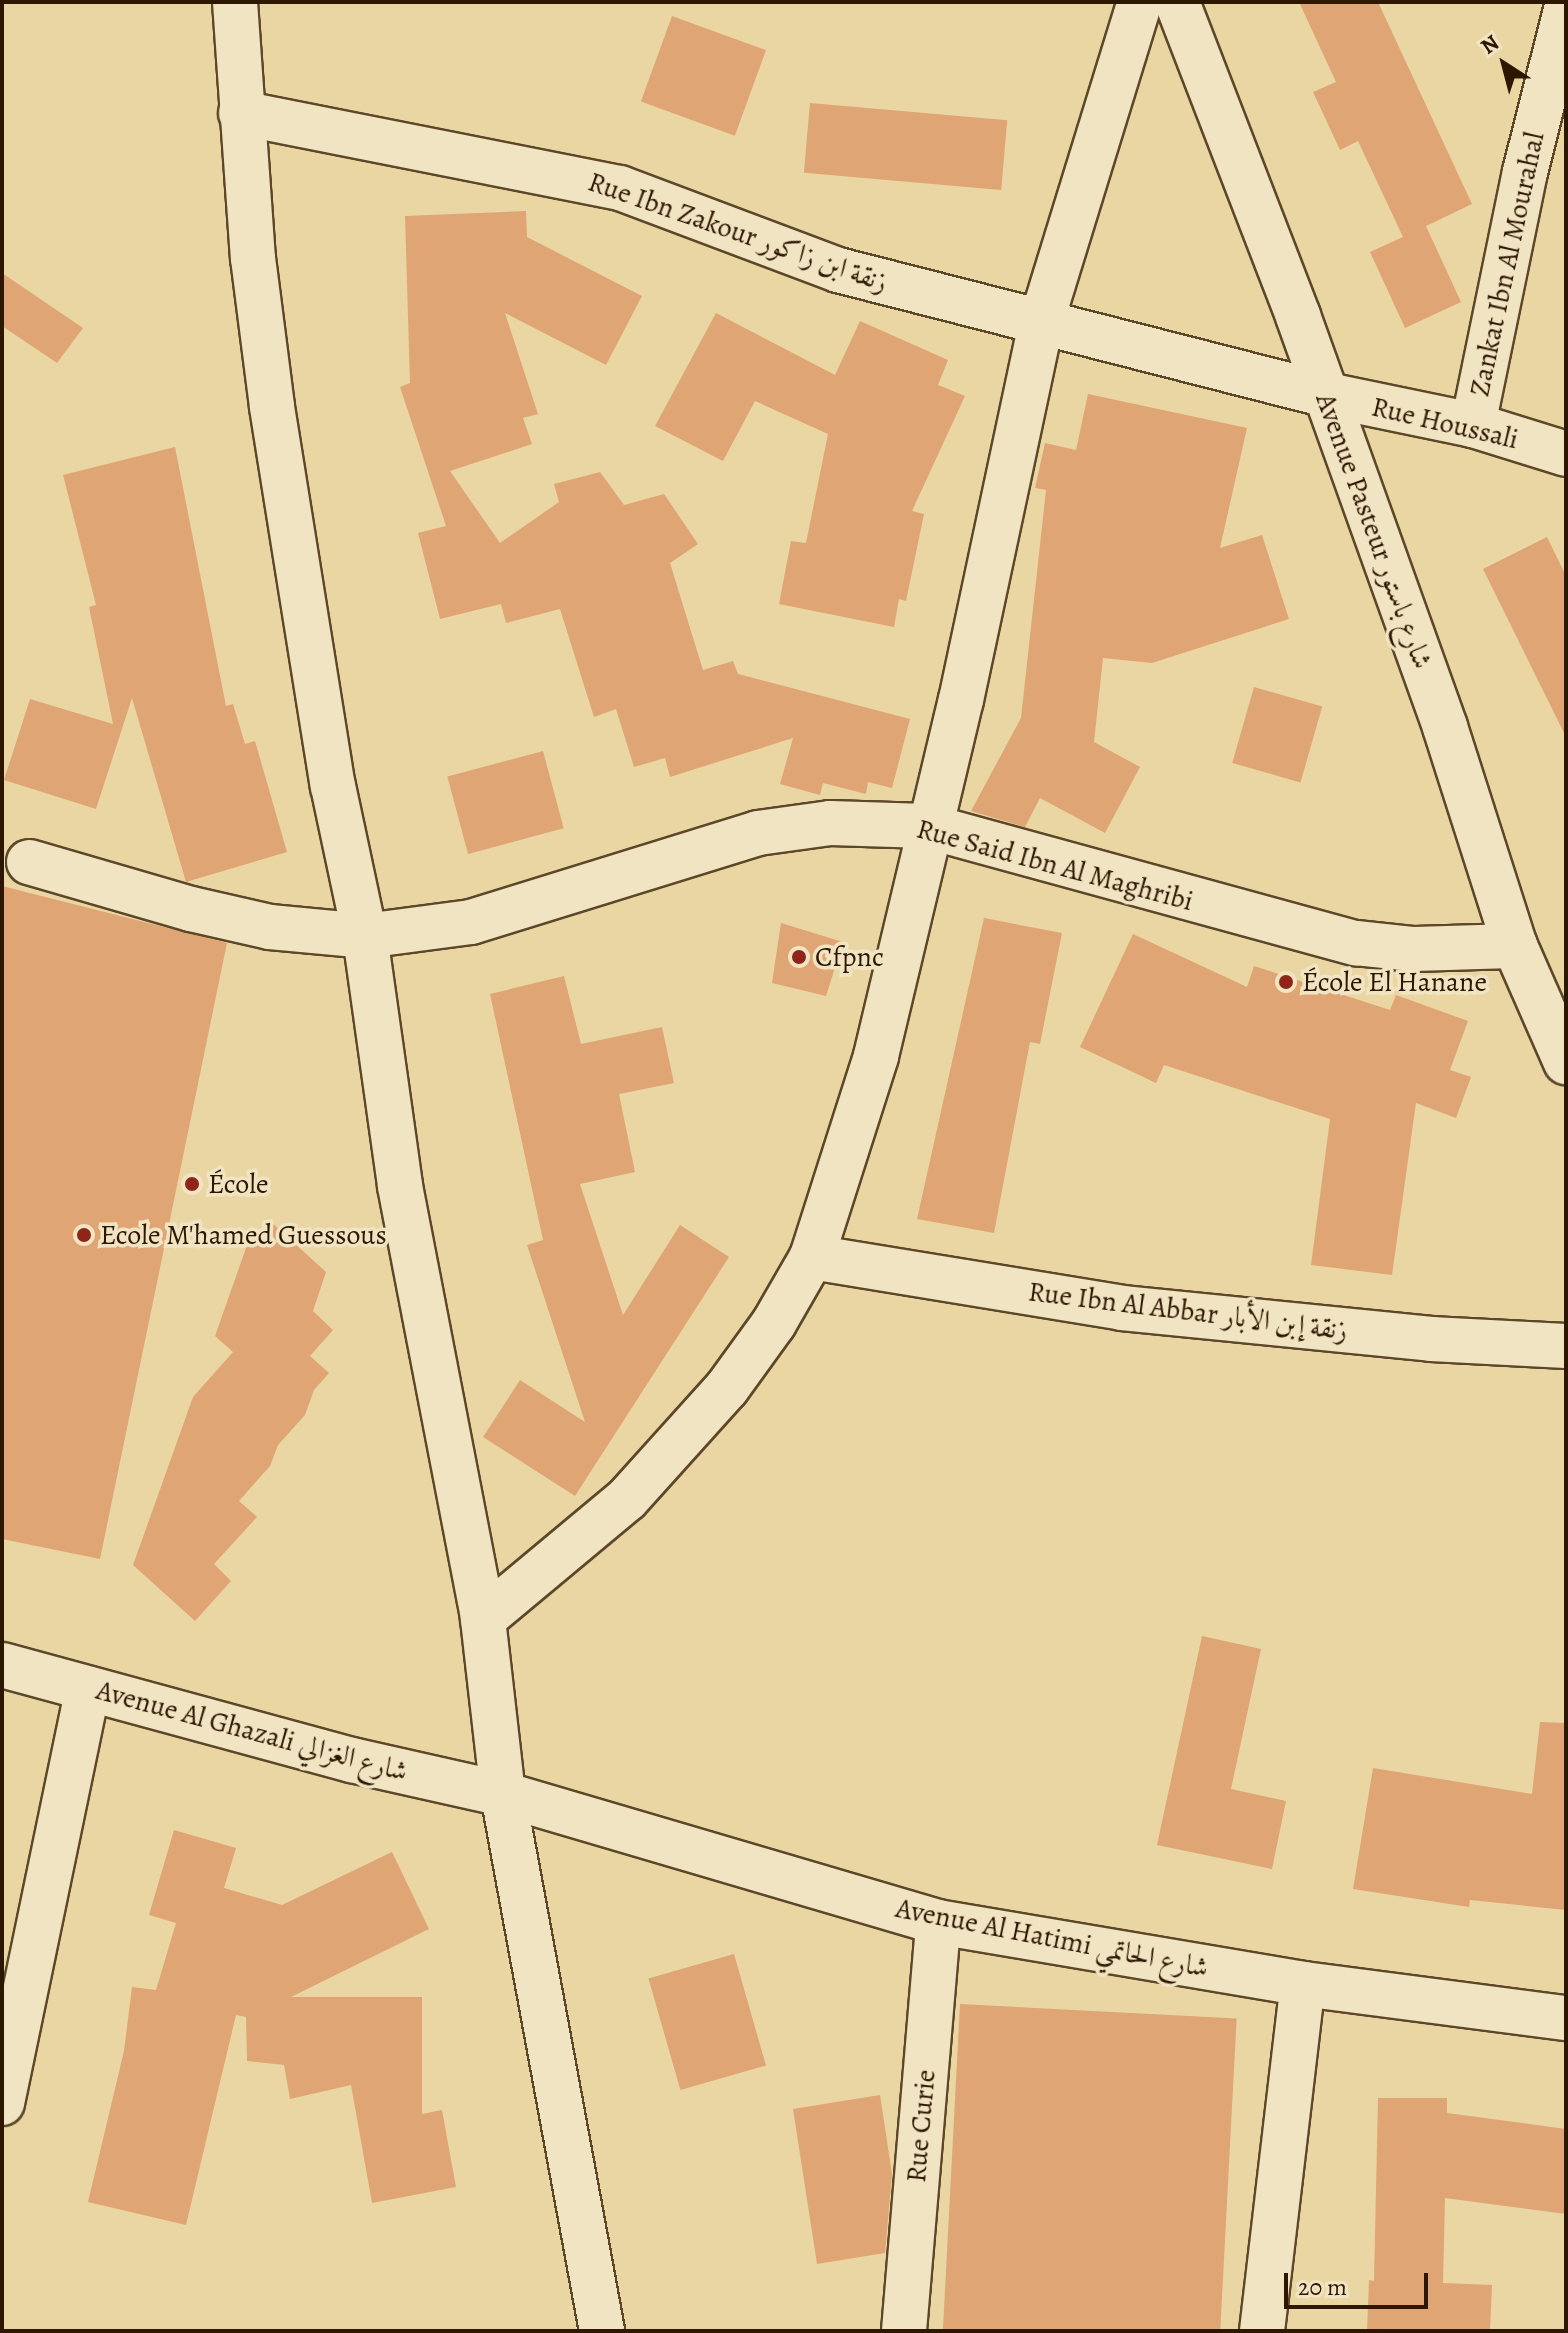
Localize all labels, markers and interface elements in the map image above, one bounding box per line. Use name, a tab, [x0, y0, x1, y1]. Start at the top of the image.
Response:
north arrow	[1464, 24, 1544, 104]
text: N	[1475, 28, 1505, 61]
street label: Zankat Ibn Al Mourahal	[1463, 129, 1551, 399]
street label: Rue Ibn Zakour زنقة ابن زاكور	[584, 165, 892, 299]
street label: Avenue Pasteur شارع باستور	[1308, 389, 1440, 673]
street label: Rue Houssali	[1368, 390, 1522, 456]
street label: Rue Said Ibn Al Maghribi	[913, 812, 1197, 918]
place label: Cfpnc	[815, 940, 884, 974]
marker: Cfpnc	[790, 948, 808, 966]
place label: École El Hanane	[1302, 965, 1487, 999]
marker: École El Hanane	[1277, 973, 1295, 991]
place label: École	[208, 1167, 269, 1201]
marker: École	[183, 1175, 201, 1193]
place label: Ecole M'hamed Guessous	[100, 1218, 387, 1252]
marker: Ecole M'hamed Guessous	[75, 1226, 93, 1244]
street label: Rue Ibn Al Abbar زنقة إبن الأبار	[1026, 1275, 1350, 1347]
street label: Avenue Al Ghazali شارع الغزالي	[93, 1673, 411, 1789]
street label: Avenue Al Hatimi شارع الحاتمي	[893, 1891, 1211, 1985]
street label: Rue Curie	[899, 2068, 943, 2184]
scale bar	[1288, 2257, 1432, 2307]
text: 20 m	[1298, 2271, 1347, 2303]

